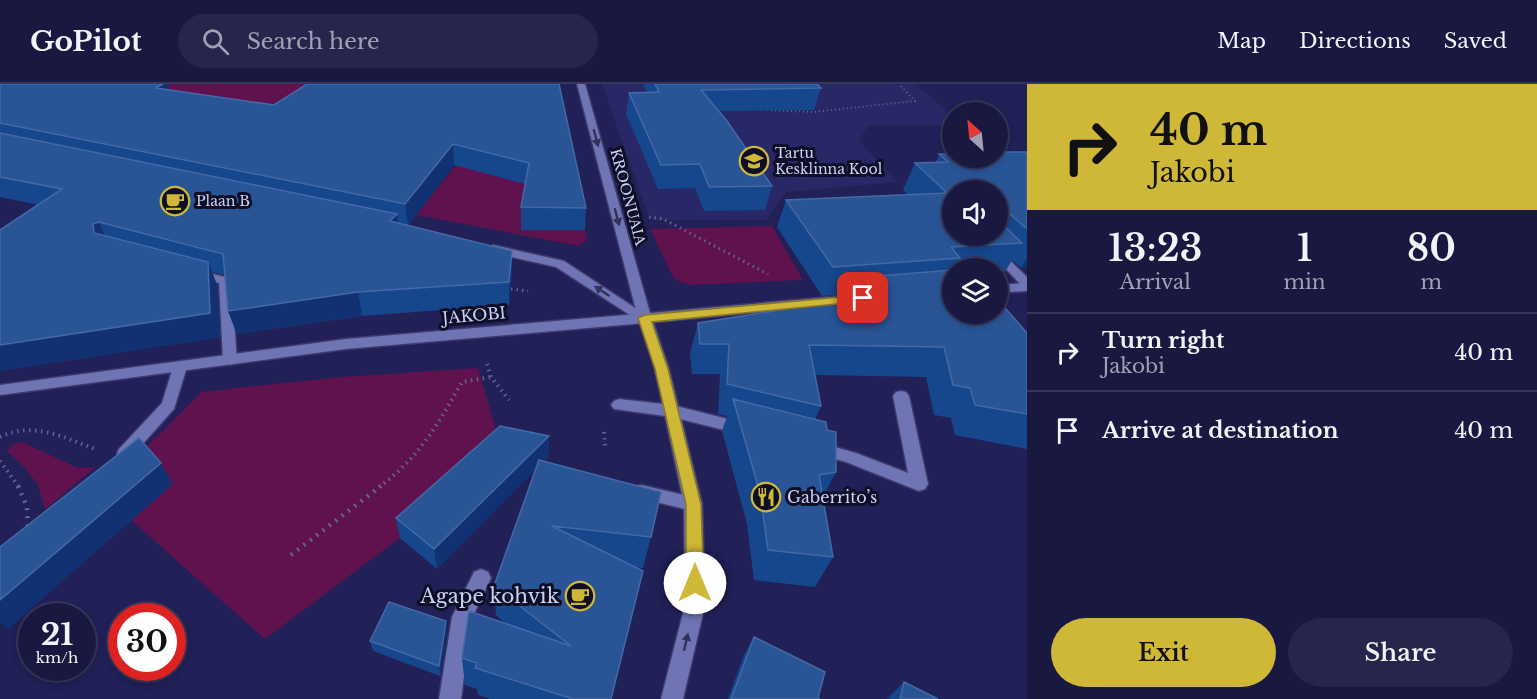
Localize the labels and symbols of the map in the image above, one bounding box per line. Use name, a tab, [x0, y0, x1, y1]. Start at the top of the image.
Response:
north arrow	[942, 102, 1008, 168]
one-way arrow	[592, 129, 601, 147]
place label: Tartu Kesklinna Kool	[775, 144, 883, 178]
school or university icon: Tartu Kesklinna Kool	[738, 145, 770, 177]
street label: KROONUAIA	[606, 147, 650, 248]
cafe icon: Plaan B	[159, 185, 191, 217]
place label: Plaan B	[196, 192, 250, 210]
one-way arrow	[613, 208, 622, 226]
pin	[837, 272, 888, 323]
one-way arrow	[594, 286, 610, 297]
street label: JAKOBI	[439, 302, 507, 328]
restaurant icon: Gaberrito’s	[750, 481, 782, 513]
place label: Gaberrito’s	[787, 487, 877, 507]
position arrow	[663, 551, 727, 615]
cafe icon: Agape kohvik	[564, 580, 596, 612]
place label: Agape kohvik	[419, 584, 560, 608]
speed limit sign: 30	[108, 603, 186, 681]
one-way arrow	[682, 633, 691, 652]

